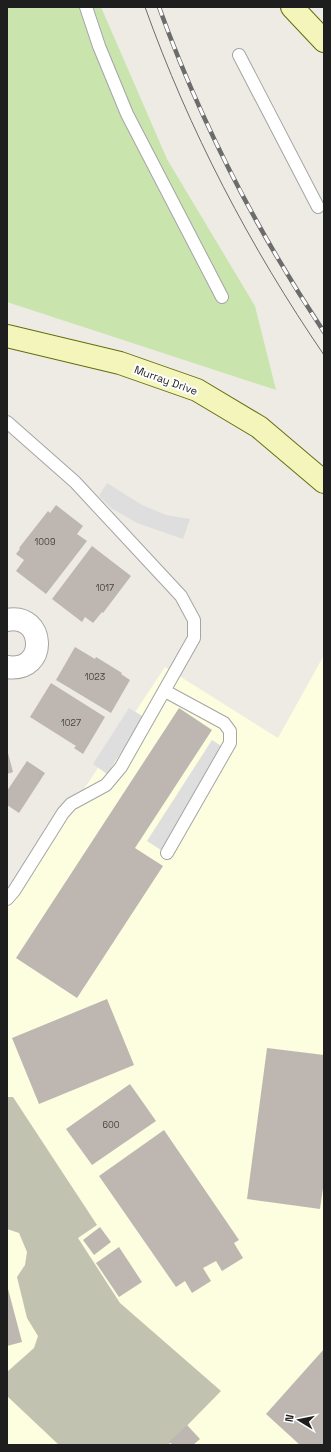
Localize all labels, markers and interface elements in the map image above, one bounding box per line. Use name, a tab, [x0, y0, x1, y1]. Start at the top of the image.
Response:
street label: Murray Drive	[132, 362, 200, 398]
house number: 1009	[35, 536, 55, 548]
house number: 1017	[96, 582, 114, 594]
house number: 1023	[85, 671, 105, 683]
house number: 1027	[61, 717, 81, 729]
house number: 600	[102, 1119, 120, 1131]
north arrow	[279, 1400, 319, 1440]
text: N	[282, 1413, 297, 1423]

